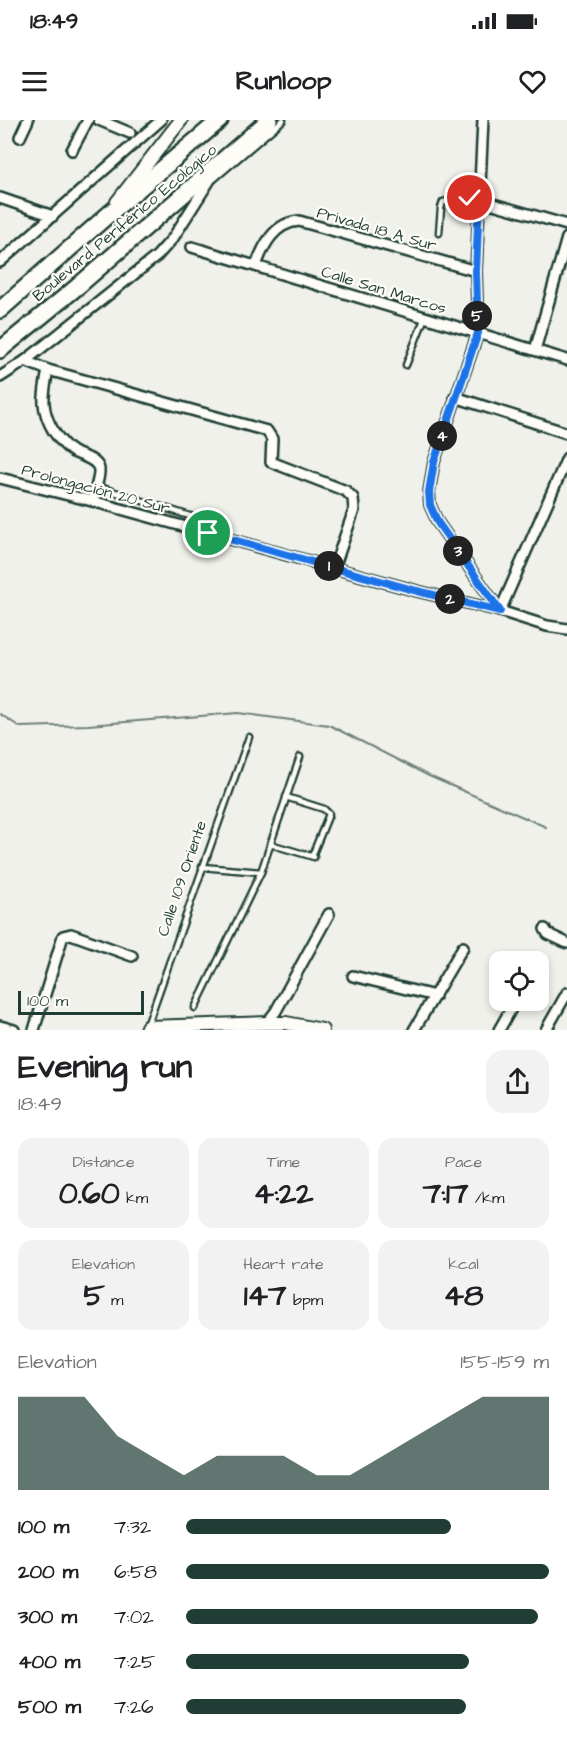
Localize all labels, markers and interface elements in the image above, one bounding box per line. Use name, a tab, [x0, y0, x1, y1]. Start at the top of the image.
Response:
text: 18:49	[30, 6, 78, 37]
text: Runloop	[235, 62, 332, 100]
icon: menu	[18, 65, 51, 98]
icon: heart	[516, 65, 549, 98]
street label: Boulevard Periférico Ecológico	[28, 139, 222, 307]
pin	[444, 172, 495, 223]
icon: check	[453, 181, 486, 214]
street label: Privada 18 A Sur	[314, 201, 439, 257]
street label: Calle San Marcos	[318, 260, 449, 319]
pin: 5	[462, 301, 492, 331]
text: 5	[471, 305, 483, 327]
pin: 4	[427, 421, 457, 451]
text: 4	[437, 425, 447, 447]
street label: Prolongación 20 Sur	[19, 459, 173, 520]
pin	[182, 507, 233, 558]
icon: arrive	[191, 516, 224, 549]
pin: 3	[443, 536, 473, 566]
text: 3	[454, 540, 462, 562]
pin: 1	[314, 551, 344, 581]
text: 1	[328, 555, 330, 577]
pin: 2	[435, 584, 465, 614]
text: 2	[445, 588, 455, 610]
street label: Calle 109 Oriente	[152, 817, 212, 939]
map controls	[489, 951, 549, 1011]
button: locate	[489, 951, 549, 1011]
scale bar	[18, 988, 144, 1016]
text: 100 m	[27, 990, 68, 1012]
text: Evening run	[18, 1044, 192, 1090]
button: share	[486, 1050, 549, 1113]
text: 18:49	[18, 1090, 62, 1118]
text: Distance	[72, 1151, 135, 1173]
text: Time	[267, 1151, 300, 1173]
text: Pace	[445, 1151, 482, 1173]
text: 0.60	[59, 1173, 120, 1215]
text: 4:22	[254, 1173, 313, 1215]
text: 7:17	[423, 1173, 468, 1215]
text: km	[120, 1187, 148, 1209]
text: /km	[468, 1187, 504, 1209]
text: Elevation	[72, 1253, 135, 1275]
text: Heart rate	[243, 1253, 324, 1275]
text: kcal	[448, 1253, 479, 1275]
text: 5	[83, 1275, 105, 1317]
text: 147	[244, 1275, 286, 1317]
text: 48	[444, 1275, 483, 1317]
text: m	[105, 1289, 124, 1311]
text: bpm	[286, 1289, 323, 1311]
text: Elevation	[18, 1348, 97, 1376]
text: 155–159 m	[460, 1348, 549, 1376]
text: 100 m	[18, 1513, 69, 1541]
text: 7:32	[114, 1513, 151, 1541]
text: 200 m	[18, 1558, 78, 1586]
text: 6:58	[114, 1558, 157, 1586]
text: 300 m	[18, 1603, 77, 1631]
text: 7:02	[114, 1603, 154, 1631]
text: 400 m	[18, 1648, 80, 1676]
text: 7:25	[114, 1648, 155, 1676]
text: 500 m	[18, 1693, 81, 1721]
text: 7:26	[114, 1693, 154, 1721]

